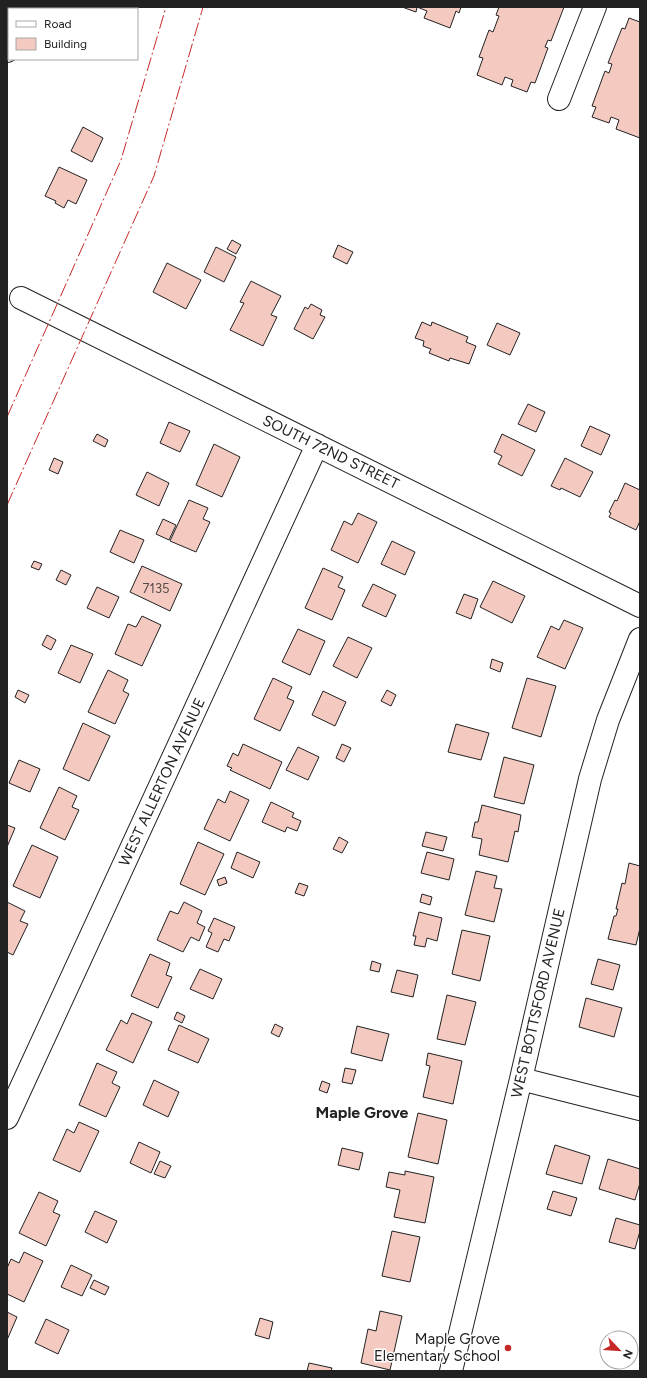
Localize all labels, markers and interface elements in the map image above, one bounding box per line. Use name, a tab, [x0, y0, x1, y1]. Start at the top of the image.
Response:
legend	[8, 8, 138, 60]
text: Road	[44, 17, 72, 31]
text: Building	[44, 37, 87, 51]
street label: SOUTH 72ND STREET	[260, 411, 403, 493]
house number: 7135	[143, 581, 169, 596]
street label: WEST ALLERTON AVENUE	[115, 695, 209, 869]
street label: WEST BOTTSFORD AVENUE	[507, 906, 569, 1100]
district label: Maple Grove	[316, 1103, 409, 1122]
place label: Maple Grove Elementary School	[374, 1330, 500, 1365]
north arrow	[599, 1330, 639, 1370]
marker: Maple Grove Elementary School	[503, 1343, 513, 1353]
text: N	[620, 1347, 635, 1361]

